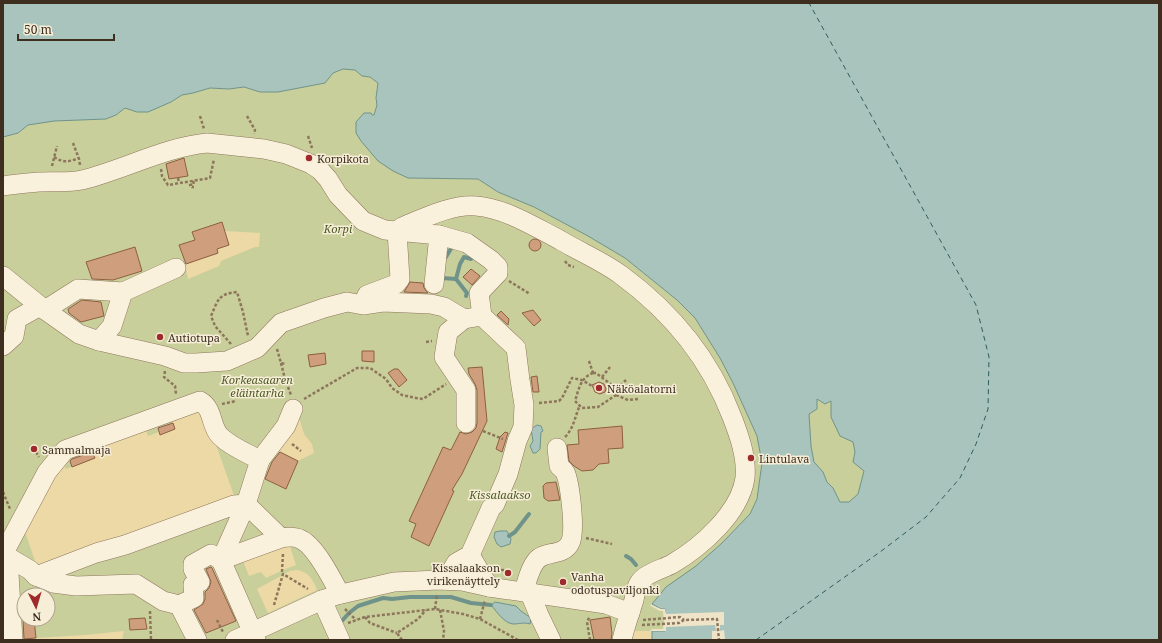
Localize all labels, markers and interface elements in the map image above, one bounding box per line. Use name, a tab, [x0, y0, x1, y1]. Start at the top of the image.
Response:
scale bar	[18, 16, 114, 42]
text: 50 m	[24, 21, 52, 38]
place label: Korpikota	[317, 151, 369, 166]
marker: Korpikota	[304, 153, 314, 163]
park label: Korpi	[323, 221, 353, 236]
place label: Autiotupa	[168, 330, 220, 345]
marker: Autiotupa	[155, 332, 165, 342]
park label: Korkeasaaren eläintarha	[220, 372, 293, 400]
place label: Näköalatorni	[607, 381, 676, 396]
marker: Näköalatorni	[594, 383, 604, 393]
place label: Sammalmaja	[42, 442, 111, 457]
marker: Sammalmaja	[29, 444, 39, 454]
place label: Lintulava	[759, 451, 810, 466]
marker: Lintulava	[746, 453, 756, 463]
park label: Kissalaakso	[468, 487, 531, 502]
place label: Kissalaakson virikenäyttely	[427, 560, 501, 588]
marker: Kissalaakson virikenäyttely	[503, 568, 513, 578]
place label: Vanha odotuspaviljonki	[571, 569, 660, 597]
marker: Vanha odotuspaviljonki	[558, 577, 568, 587]
north arrow	[16, 587, 56, 627]
text: N	[32, 610, 42, 625]

